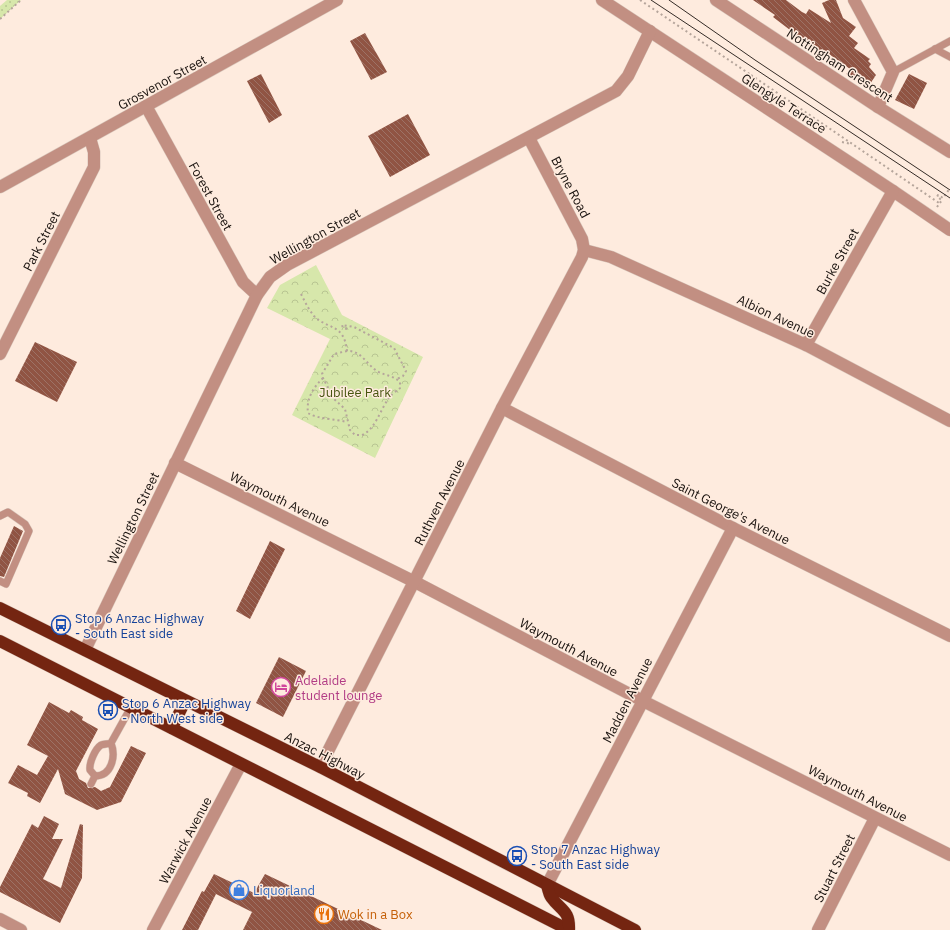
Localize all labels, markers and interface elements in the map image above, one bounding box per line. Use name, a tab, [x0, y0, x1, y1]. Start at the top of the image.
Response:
street label: Nottingham Crescent	[783, 25, 896, 106]
street label: Grosvenor Street	[115, 51, 210, 114]
street label: Glengyle Terrace	[738, 70, 829, 137]
street label: Bryne Road	[547, 154, 594, 221]
street label: Forest Street	[185, 159, 236, 233]
street label: Wellington Street	[267, 205, 364, 268]
street label: Park Street	[19, 208, 64, 274]
street label: Burke Street	[812, 225, 863, 297]
street label: Albion Avenue	[734, 291, 817, 342]
park label: Jubilee Park	[319, 384, 391, 401]
street label: Ruthven Avenue	[410, 456, 469, 548]
street label: Waymouth Avenue	[227, 468, 333, 531]
street label: Wellington Street	[104, 469, 163, 567]
street label: Saint George's Avenue	[669, 474, 793, 549]
place label: Stop 6 Anzac Highway - South East side	[75, 610, 204, 642]
bus stop icon: Stop 6 Anzac Highway - South East side	[50, 614, 72, 636]
street label: Waymouth Avenue	[517, 614, 621, 681]
street label: Madden Avenue	[599, 655, 656, 746]
place label: Adelaide student lounge	[295, 672, 382, 704]
hotel icon: Adelaide student lounge	[270, 676, 292, 698]
place label: Stop 6 Anzac Highway - North West side	[122, 695, 251, 727]
bus stop icon: Stop 6 Anzac Highway - North West side	[97, 699, 119, 721]
street label: Anzac Highway	[282, 728, 368, 783]
street label: Waymouth Avenue	[805, 761, 910, 826]
street label: Warwick Avenue	[155, 794, 216, 887]
street label: Stuart Street	[810, 831, 859, 905]
place label: Stop 7 Anzac Highway - South East side	[531, 841, 660, 873]
bus stop icon: Stop 7 Anzac Highway - South East side	[506, 845, 528, 867]
shop icon: Liquorland	[228, 879, 250, 901]
place label: Liquorland	[253, 882, 315, 899]
restaurant icon: Wok in a Box	[313, 903, 335, 925]
place label: Wok in a Box	[338, 906, 413, 923]

